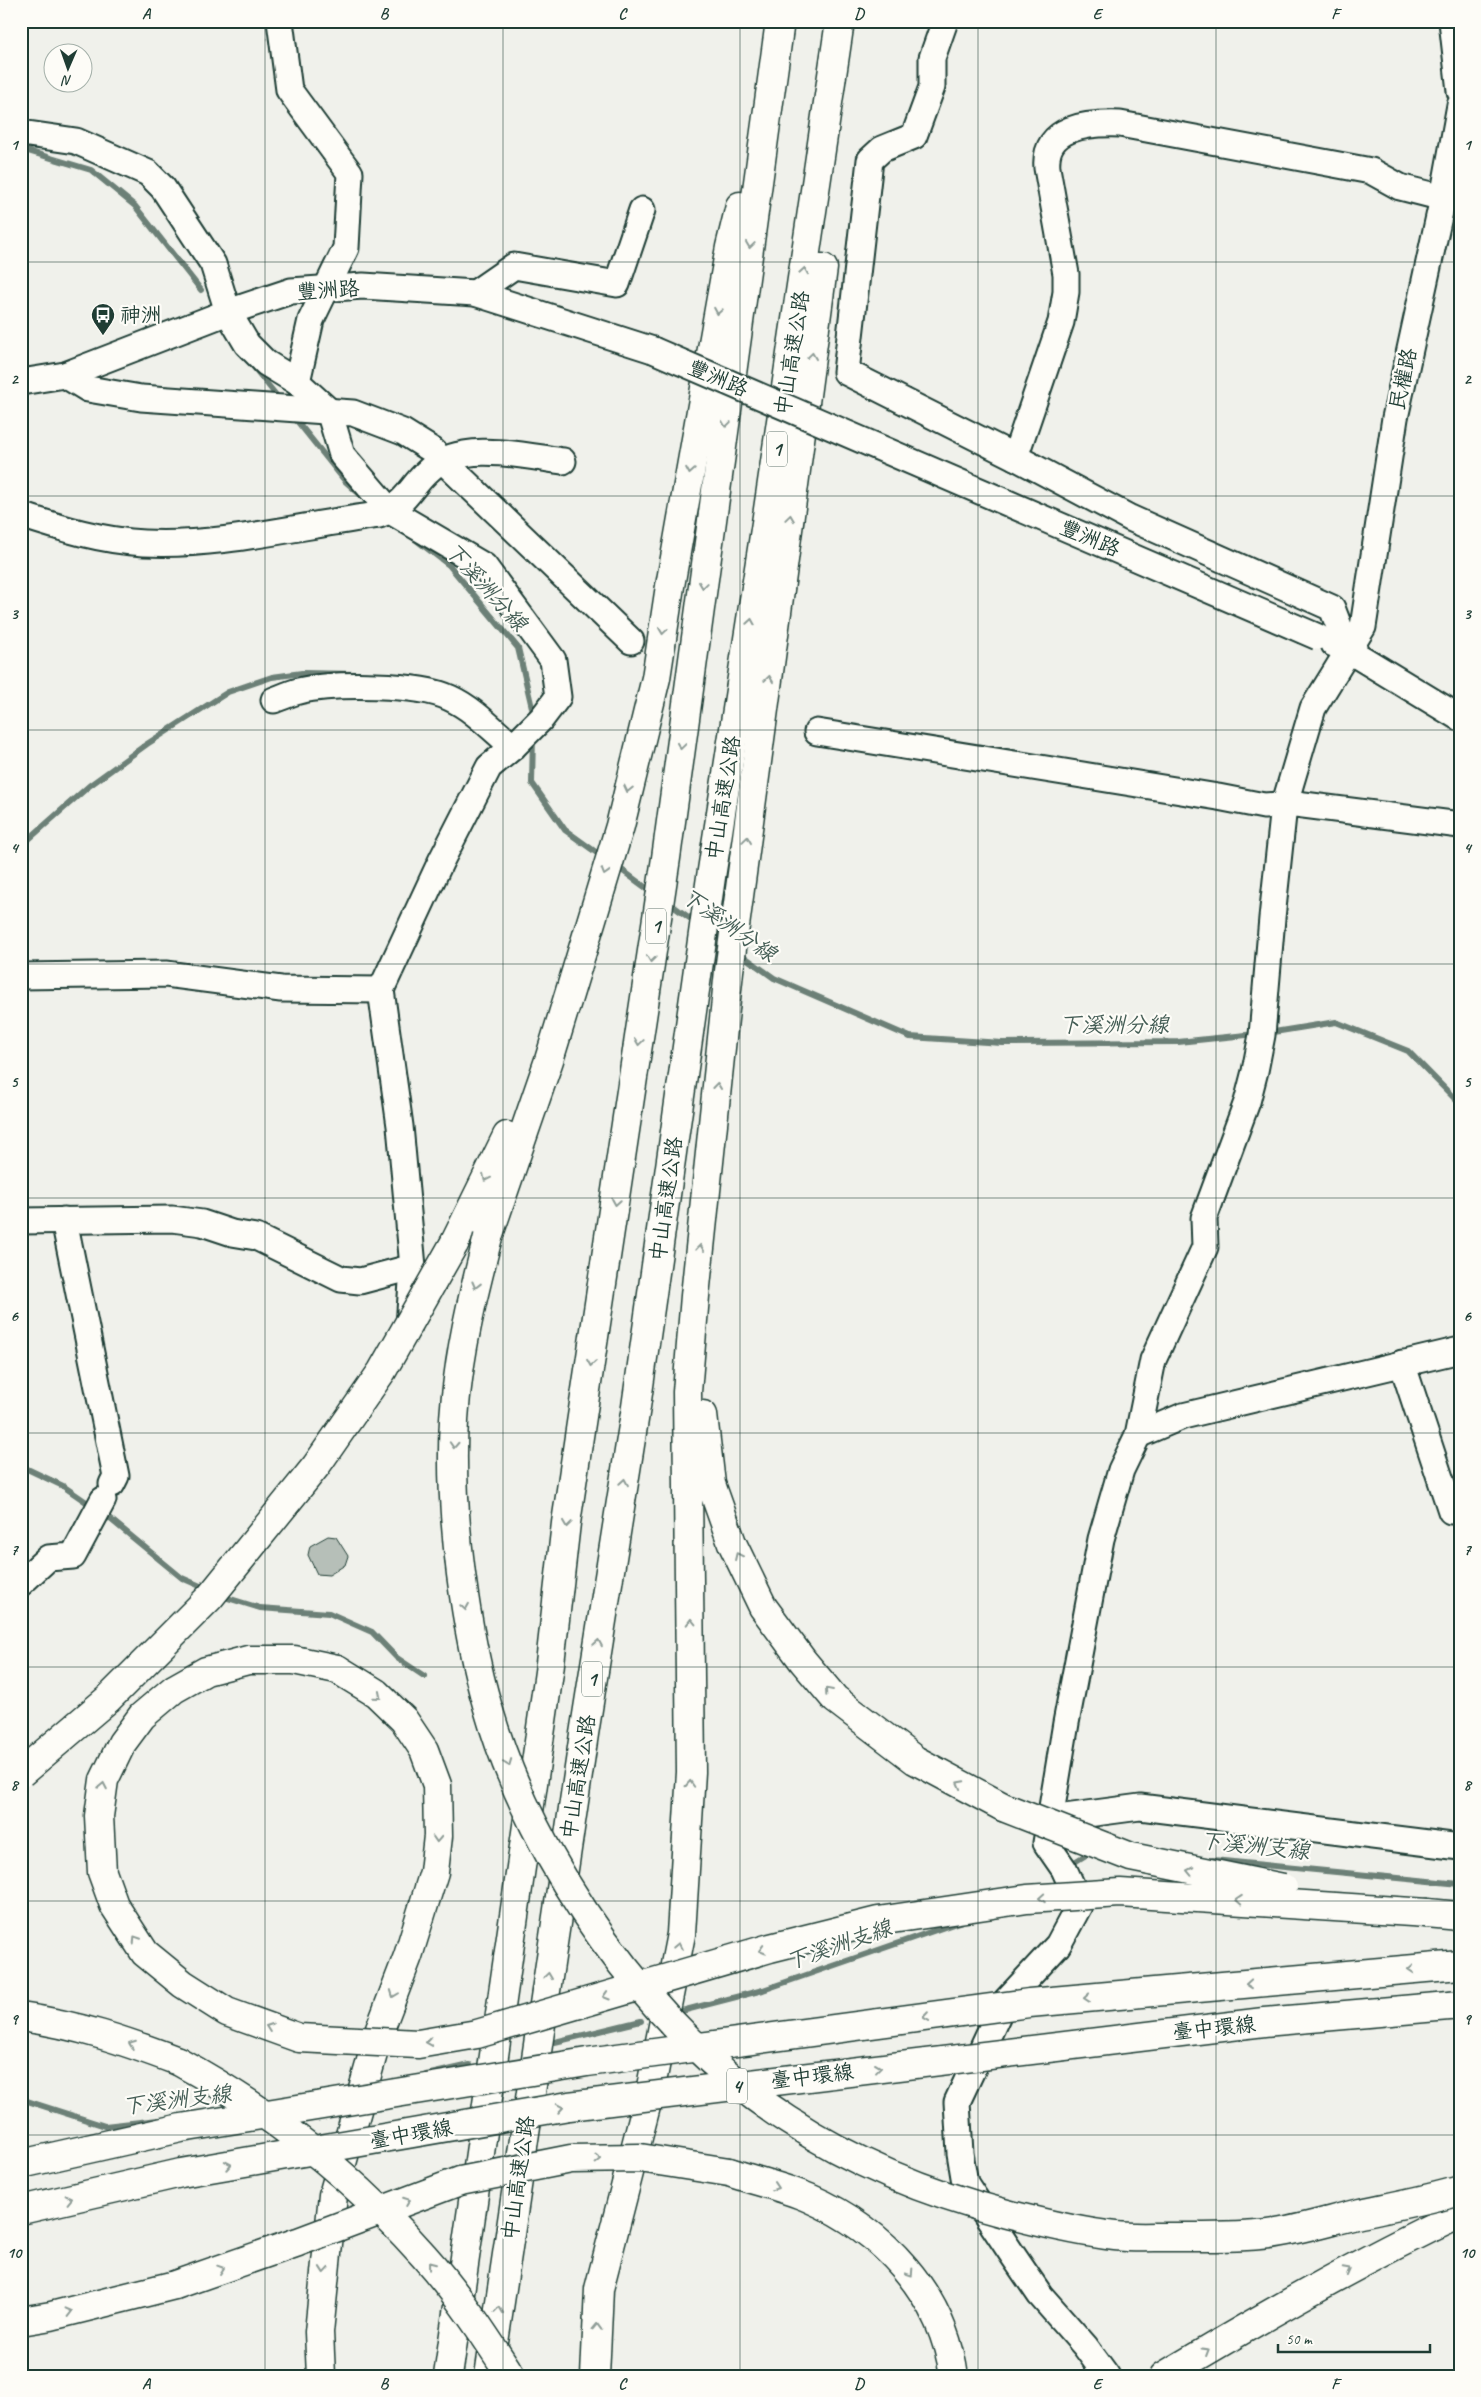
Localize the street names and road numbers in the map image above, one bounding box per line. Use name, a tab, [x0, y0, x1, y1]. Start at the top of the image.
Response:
street label: 豐洲路	[296, 275, 360, 305]
street label: 中山高速公路	[769, 289, 815, 417]
street label: 民權路	[1384, 345, 1422, 413]
street label: 豐洲路	[684, 354, 752, 402]
road number: 1	[767, 432, 787, 466]
street label: 豐洲路	[1056, 514, 1124, 562]
street label: 中山高速公路	[700, 734, 746, 862]
road number: 1	[646, 908, 666, 944]
street label: 中山高速公路	[644, 1135, 688, 1263]
road number: 1	[582, 1662, 602, 1696]
street label: 中山高速公路	[555, 1713, 601, 1841]
street label: 臺中環線	[1171, 2011, 1257, 2045]
street label: 臺中環線	[769, 2058, 855, 2094]
road number: 4	[727, 2068, 747, 2104]
street label: 臺中環線	[367, 2114, 455, 2154]
street label: 中山高速公路	[496, 2114, 540, 2242]

